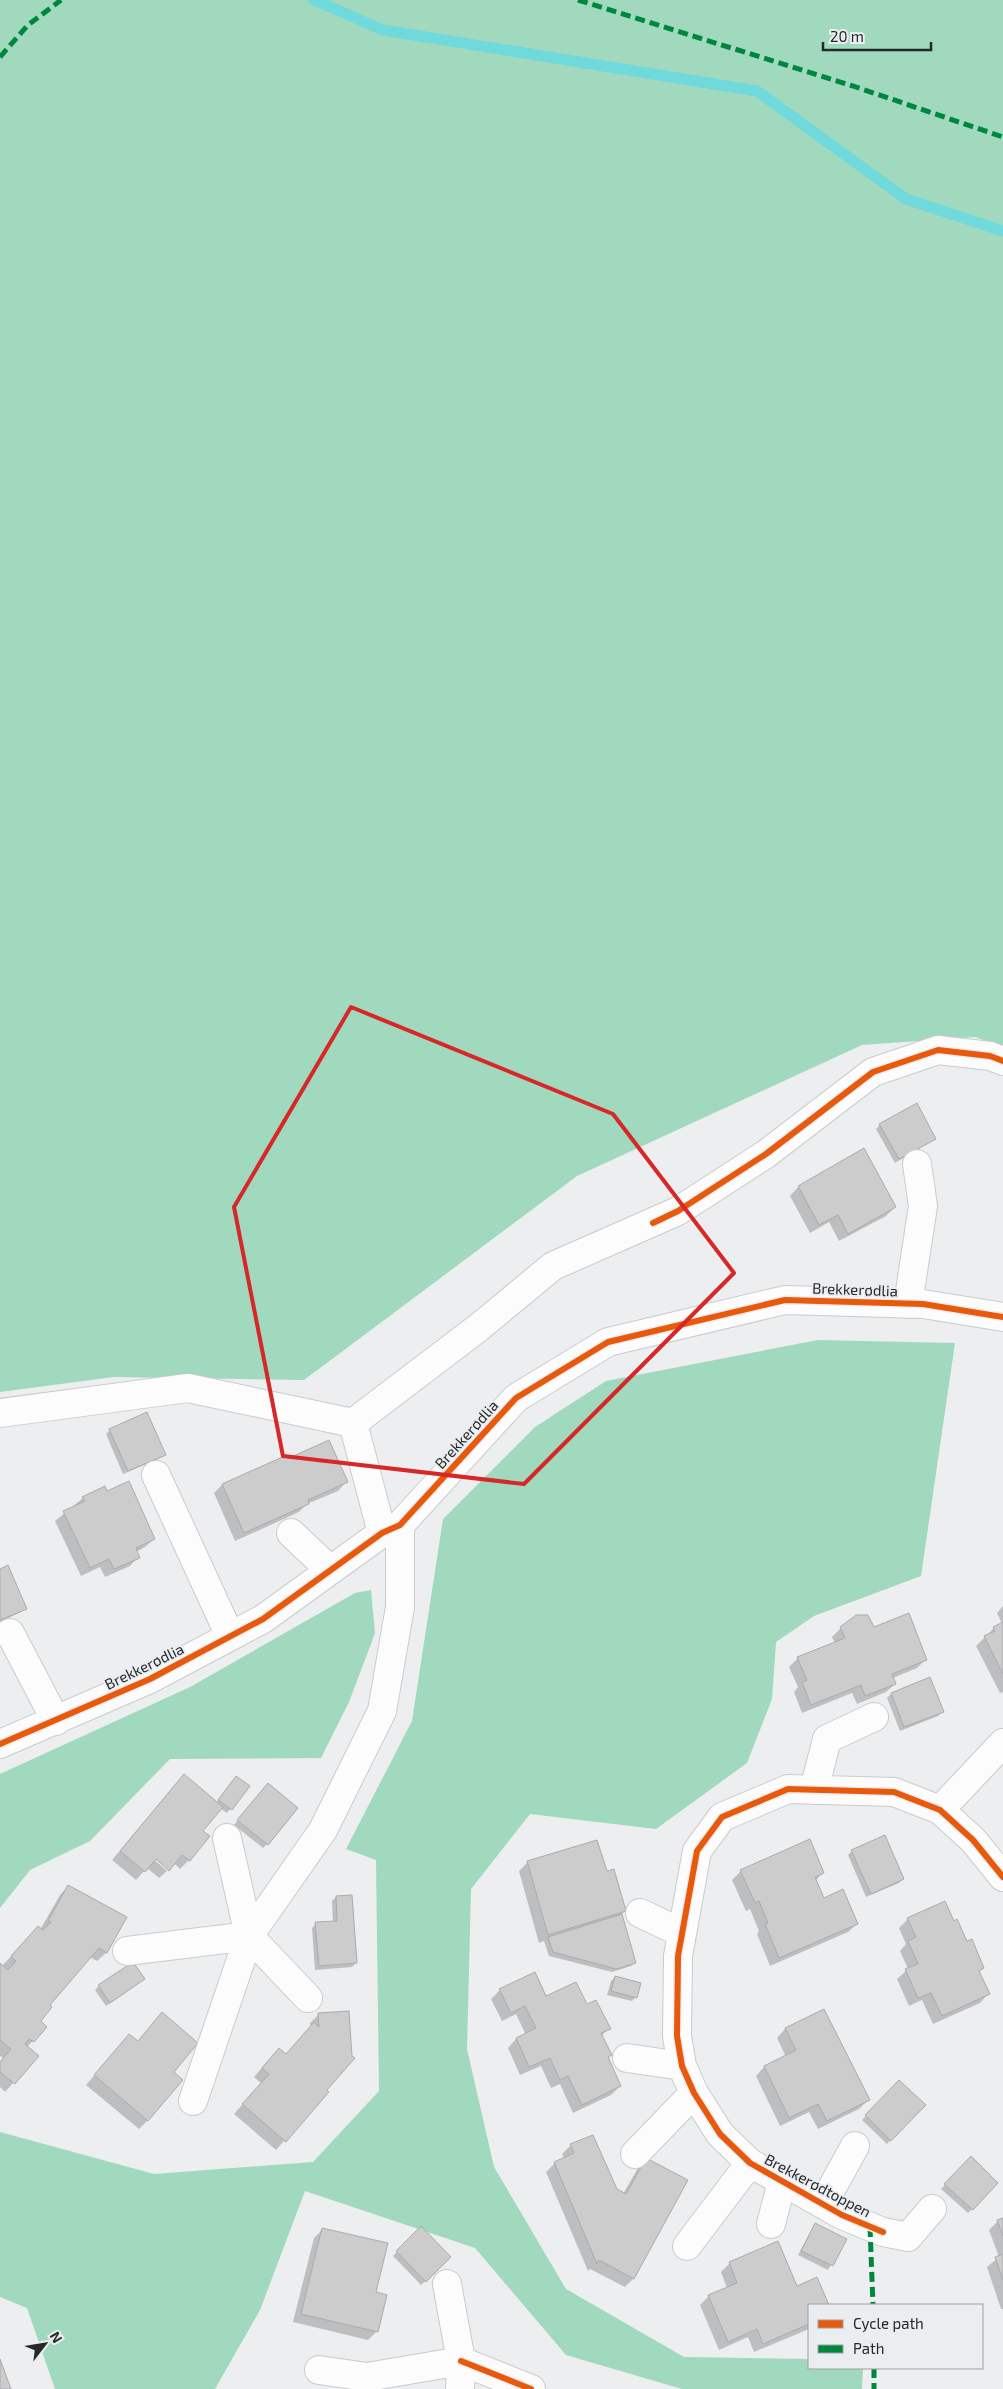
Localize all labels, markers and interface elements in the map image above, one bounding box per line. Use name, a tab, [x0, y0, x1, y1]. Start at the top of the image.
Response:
scale bar	[823, 20, 930, 52]
text: 20 m	[830, 27, 864, 45]
street label: Brekkerødlia	[812, 1279, 898, 1299]
street label: Brekkerødlia	[431, 1396, 501, 1472]
street label: Brekkerødlia	[101, 1639, 187, 1693]
street label: Brekkerødtoppen	[762, 2149, 874, 2221]
legend	[808, 2304, 983, 2369]
text: Cycle path	[853, 2314, 924, 2332]
north arrow	[20, 2319, 70, 2369]
text: N	[47, 2328, 66, 2346]
text: Path	[853, 2339, 884, 2357]

